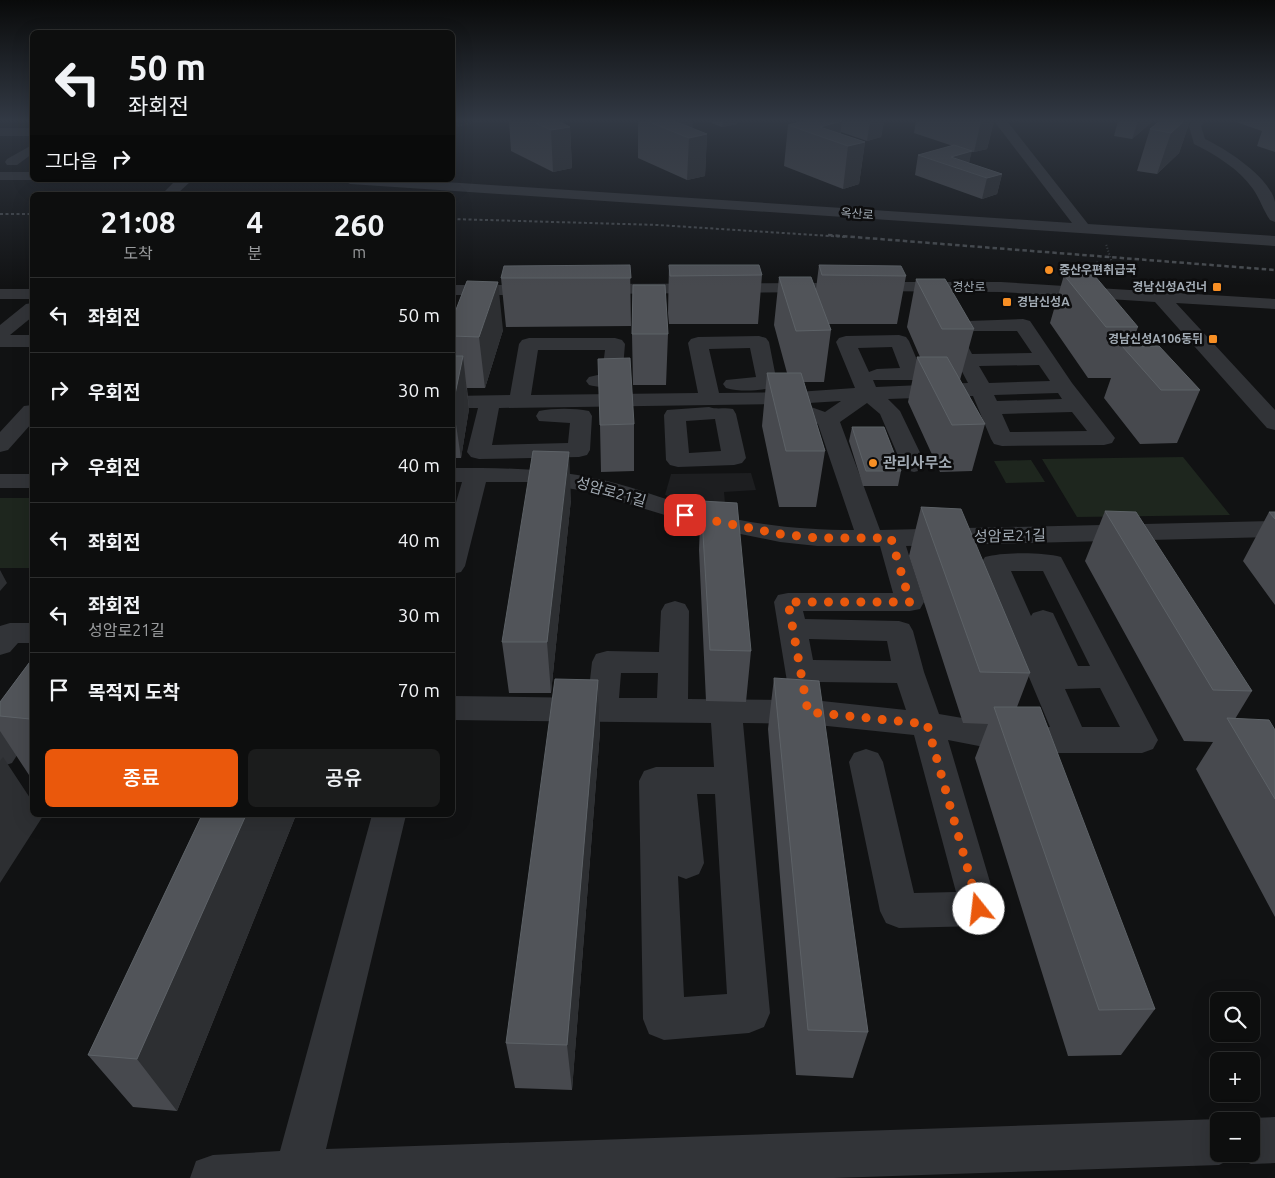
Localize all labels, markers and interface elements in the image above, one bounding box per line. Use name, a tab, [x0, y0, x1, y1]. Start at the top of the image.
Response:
text: 50 m	[128, 47, 206, 87]
icon: left	[45, 50, 110, 115]
text: 좌회전	[128, 93, 189, 118]
icon: right	[107, 145, 135, 173]
text: 그다음	[45, 150, 97, 172]
text: 21:08	[101, 205, 176, 239]
text: 4	[246, 205, 263, 239]
street label: 옥산로	[840, 206, 874, 221]
text: 260	[334, 208, 384, 242]
text: m	[352, 243, 366, 261]
text: 도착	[123, 244, 153, 262]
text: 분	[247, 244, 262, 262]
place label: 중산우편취급국	[1059, 263, 1136, 276]
marker: 중산우편취급국	[1043, 264, 1055, 276]
street label: 경산로	[952, 280, 986, 293]
place label: 경남신성A건너	[1132, 280, 1207, 293]
marker: 경남신성A건너	[1211, 281, 1223, 293]
place label: 경남신성A	[1017, 295, 1070, 308]
marker: 경남신성A	[1001, 296, 1013, 308]
icon: left	[45, 301, 73, 329]
text: 50 m	[398, 304, 440, 326]
text: 좌회전	[88, 306, 140, 328]
place label: 경남신성A106동뒤	[1108, 332, 1203, 345]
marker: 경남신성A106동뒤	[1207, 333, 1219, 345]
icon: right	[45, 376, 73, 404]
text: 30 m	[398, 379, 440, 401]
text: 우회전	[88, 381, 140, 403]
icon: right	[45, 451, 73, 479]
text: 40 m	[398, 454, 440, 476]
place label: 관리사무소	[883, 454, 952, 471]
text: 우회전	[88, 456, 140, 478]
marker: 관리사무소	[867, 457, 879, 469]
street label: 성암로21길	[574, 473, 648, 510]
pin	[664, 494, 706, 536]
icon: arrive	[671, 501, 699, 529]
icon: left	[45, 526, 73, 554]
street label: 성암로21길	[974, 526, 1046, 545]
text: 40 m	[398, 529, 440, 551]
text: 좌회전	[88, 531, 140, 553]
text: 좌회전	[88, 594, 140, 616]
icon: left	[45, 601, 73, 629]
text: 30 m	[398, 604, 440, 626]
text: 성암로21길	[88, 621, 165, 639]
icon: arrive	[45, 676, 73, 704]
text: 70 m	[398, 679, 440, 701]
text: 목적지 도착	[88, 681, 180, 703]
button: 종료	[45, 749, 238, 807]
button: 공유	[248, 749, 440, 807]
position arrow	[952, 882, 1004, 934]
map controls	[1210, 992, 1260, 1162]
button: search	[1210, 992, 1260, 1042]
button: +	[1210, 1052, 1260, 1102]
button: −	[1210, 1112, 1260, 1162]

